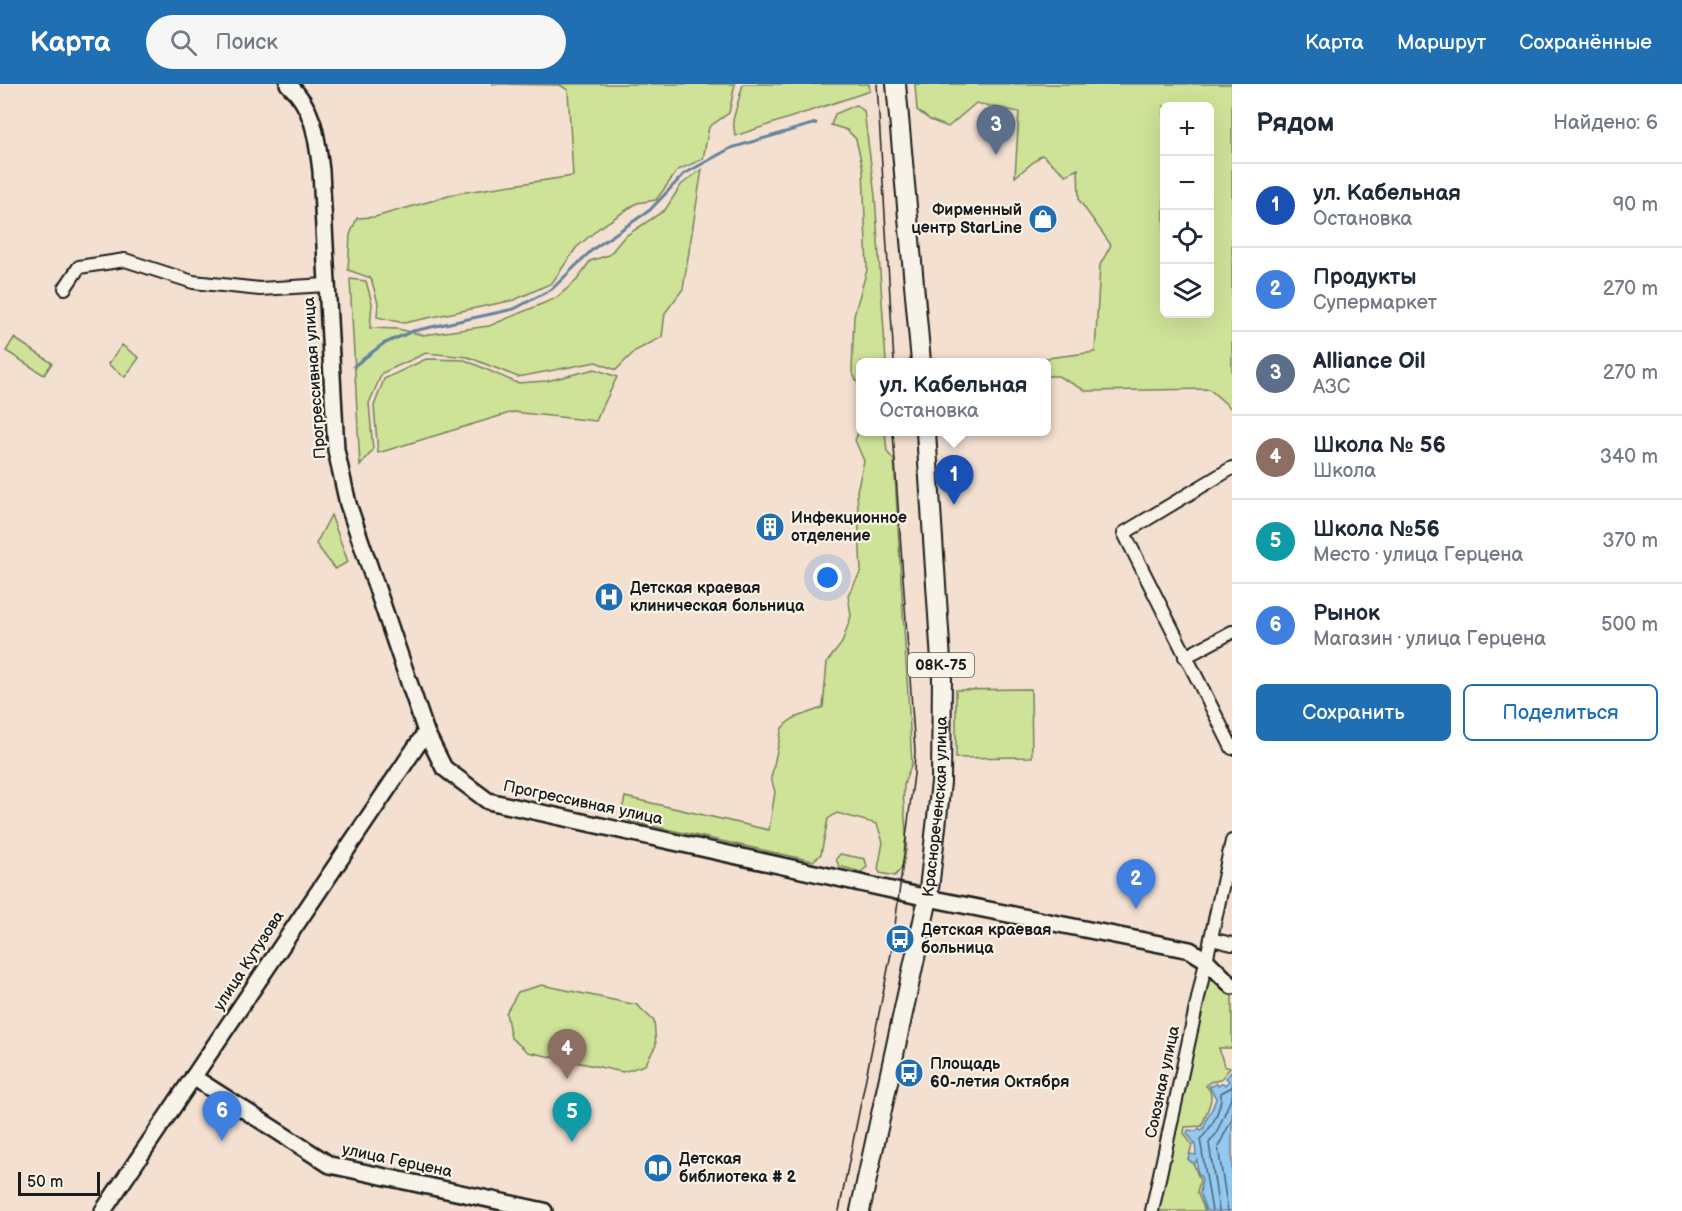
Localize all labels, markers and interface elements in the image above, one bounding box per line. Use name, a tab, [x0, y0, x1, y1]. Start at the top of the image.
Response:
search box	[146, 15, 566, 69]
text: Карта	[30, 26, 110, 59]
icon: search	[167, 26, 200, 59]
text: Поиск	[215, 29, 278, 56]
text: Карта	[1305, 30, 1364, 55]
text: Маршрут	[1397, 30, 1486, 55]
text: Сохранённые	[1519, 30, 1652, 55]
map controls	[1160, 102, 1214, 318]
button: +	[1160, 102, 1214, 156]
pin: 3	[976, 106, 1016, 155]
text: Рядом	[1256, 108, 1334, 139]
text: Найдено: 6	[1553, 111, 1658, 135]
button: −	[1160, 156, 1214, 210]
text: ул. Кабельная	[1313, 180, 1461, 207]
text: 1	[1271, 193, 1280, 217]
text: 90 m	[1613, 193, 1658, 217]
place label: Фирменный центр StarLine	[911, 201, 1022, 238]
shop icon: Фирменный центр StarLine	[1027, 203, 1059, 235]
text: Остановка	[1313, 207, 1412, 231]
button: locate	[1160, 210, 1214, 264]
button: layers	[1160, 264, 1214, 318]
text: Продукты	[1313, 264, 1417, 291]
text: 2	[1270, 277, 1281, 301]
text: 270 m	[1603, 277, 1658, 301]
text: Супермаркет	[1313, 291, 1437, 315]
street label: Прогрессивная улица	[300, 296, 330, 460]
text: Alliance Oil	[1313, 348, 1425, 375]
popup	[856, 358, 1051, 436]
text: 3	[1270, 361, 1281, 385]
text: 270 m	[1603, 361, 1658, 385]
text: ул. Кабельная	[880, 372, 1027, 399]
text: АЗС	[1313, 375, 1350, 399]
text: Остановка	[880, 399, 979, 423]
text: Школа № 56	[1313, 432, 1446, 459]
text: 4	[1270, 445, 1281, 469]
text: 340 m	[1600, 445, 1658, 469]
pin: 1	[934, 456, 974, 505]
text: Школа	[1313, 459, 1376, 483]
place label: Инфекционное отделение	[791, 509, 907, 546]
building icon: Инфекционное отделение	[754, 511, 786, 543]
text: Школа №56	[1313, 516, 1440, 543]
text: 5	[1270, 529, 1281, 553]
text: 370 m	[1602, 529, 1658, 553]
text: Место · улица Герцена	[1313, 543, 1523, 567]
your location	[813, 563, 842, 592]
place label: Детская краевая клиническая больница	[630, 579, 805, 616]
hospital icon: Детская краевая клиническая больница	[593, 581, 625, 613]
text: Рынок	[1313, 600, 1380, 627]
text: 6	[1269, 613, 1282, 637]
text: 500 m	[1601, 613, 1658, 637]
text: Магазин · улица Герцена	[1313, 627, 1546, 651]
road number: 08К-75	[908, 653, 974, 677]
button: Сохранить	[1256, 684, 1451, 741]
button: Поделиться	[1463, 684, 1658, 741]
street label: Краснореченская улица	[919, 716, 951, 898]
street label: Прогрессивная улица	[502, 777, 665, 829]
pin: 2	[1116, 860, 1156, 909]
street label: улица Кутузова	[210, 907, 289, 1014]
place label: Детская краевая больница	[921, 921, 1051, 958]
bus stop icon: Детская краевая больница	[884, 923, 916, 955]
street label: Союзная улица	[1142, 1023, 1184, 1140]
pin: 4	[548, 1030, 586, 1079]
place label: Площадь 60-летия Октября	[930, 1055, 1069, 1092]
bus stop icon: Площадь 60-летия Октября	[893, 1057, 925, 1089]
pin: 6	[202, 1092, 242, 1141]
pin: 5	[552, 1092, 592, 1142]
street label: улица Герцена	[340, 1140, 454, 1182]
place label: Детская библиотека # 2	[679, 1150, 796, 1187]
library icon: Детская библиотека # 2	[642, 1152, 674, 1184]
scale bar	[18, 1169, 100, 1196]
text: 50 m	[27, 1173, 63, 1192]

